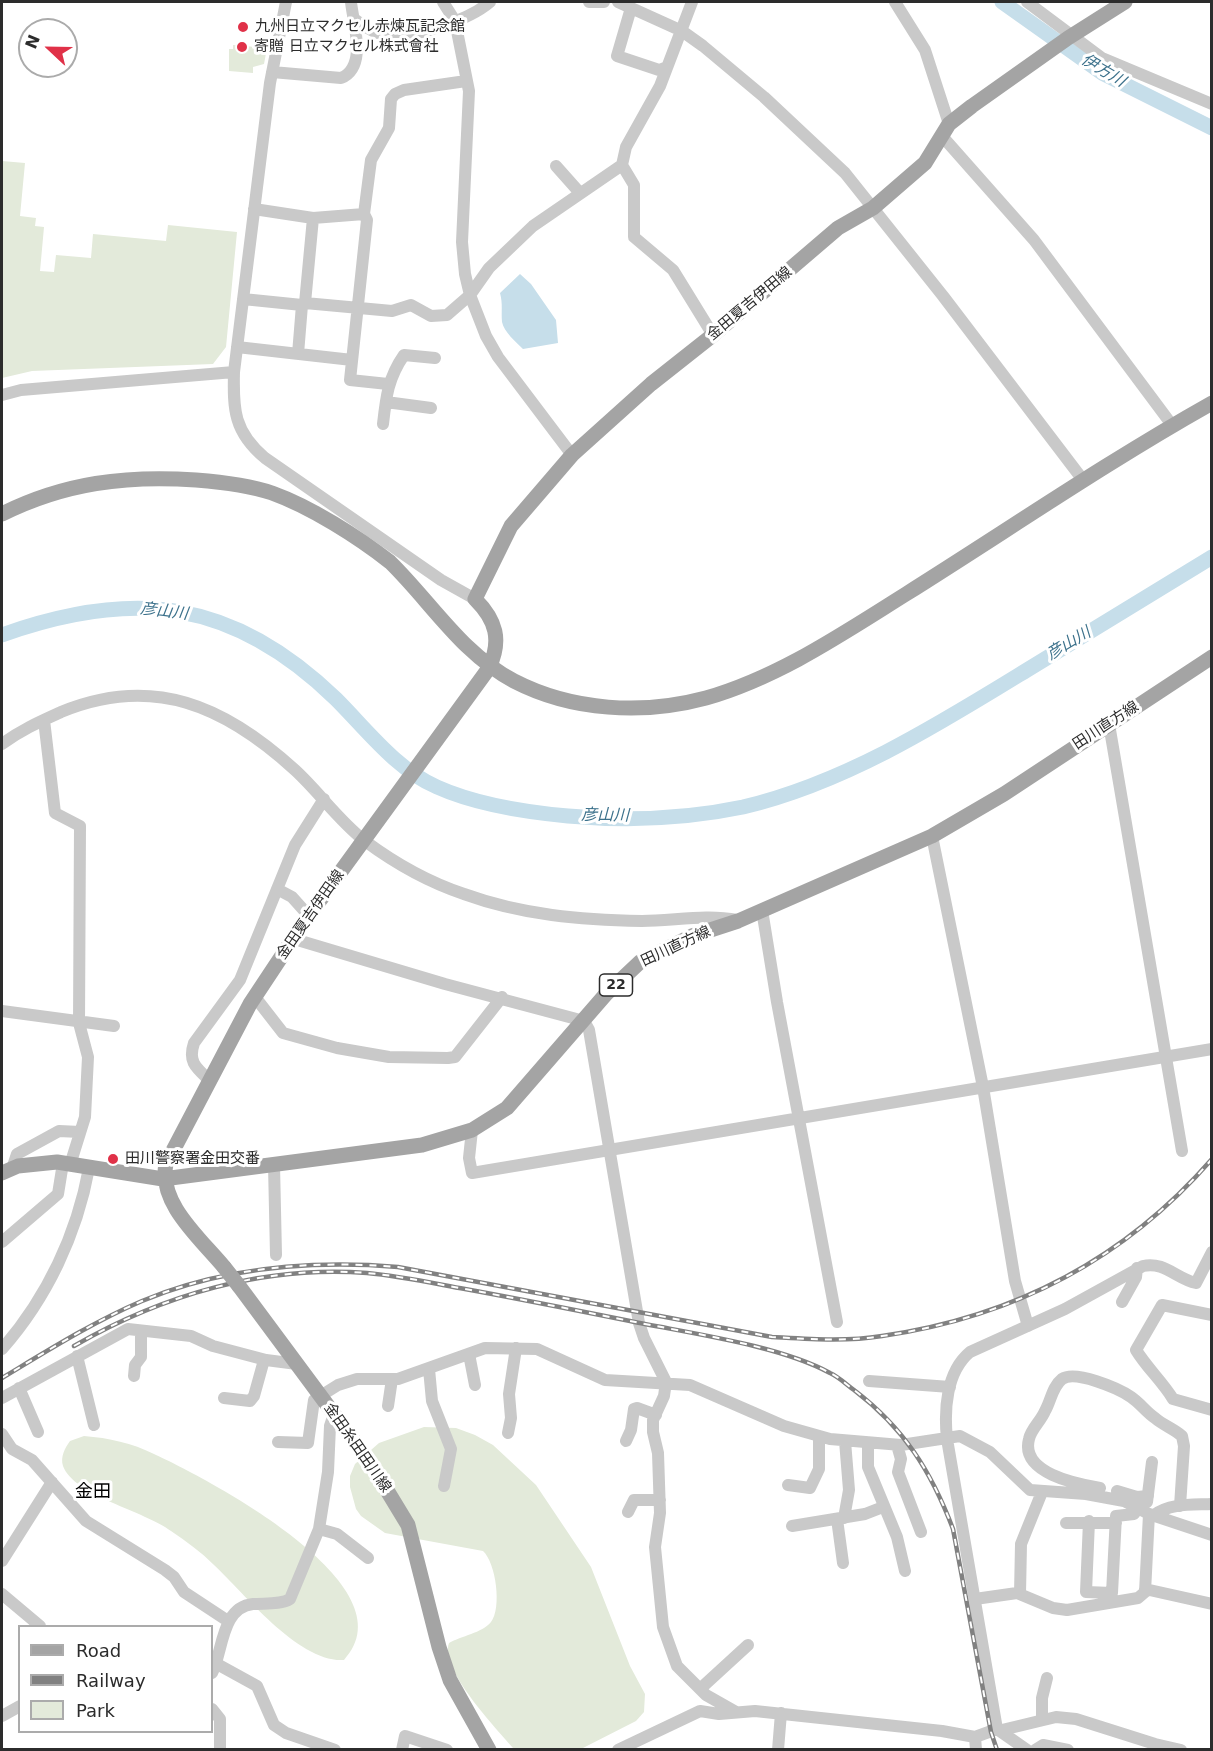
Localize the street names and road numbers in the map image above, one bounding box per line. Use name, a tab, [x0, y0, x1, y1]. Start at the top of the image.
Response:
street label: 金田夏吉伊田線	[704, 263, 796, 345]
street label: 田川直方線	[1070, 698, 1142, 754]
street label: 金田夏吉伊田線	[274, 867, 348, 963]
street label: 田川直方線	[638, 923, 714, 971]
road number: 22	[600, 974, 632, 996]
street label: 金田糸田田川線	[320, 1400, 394, 1496]

